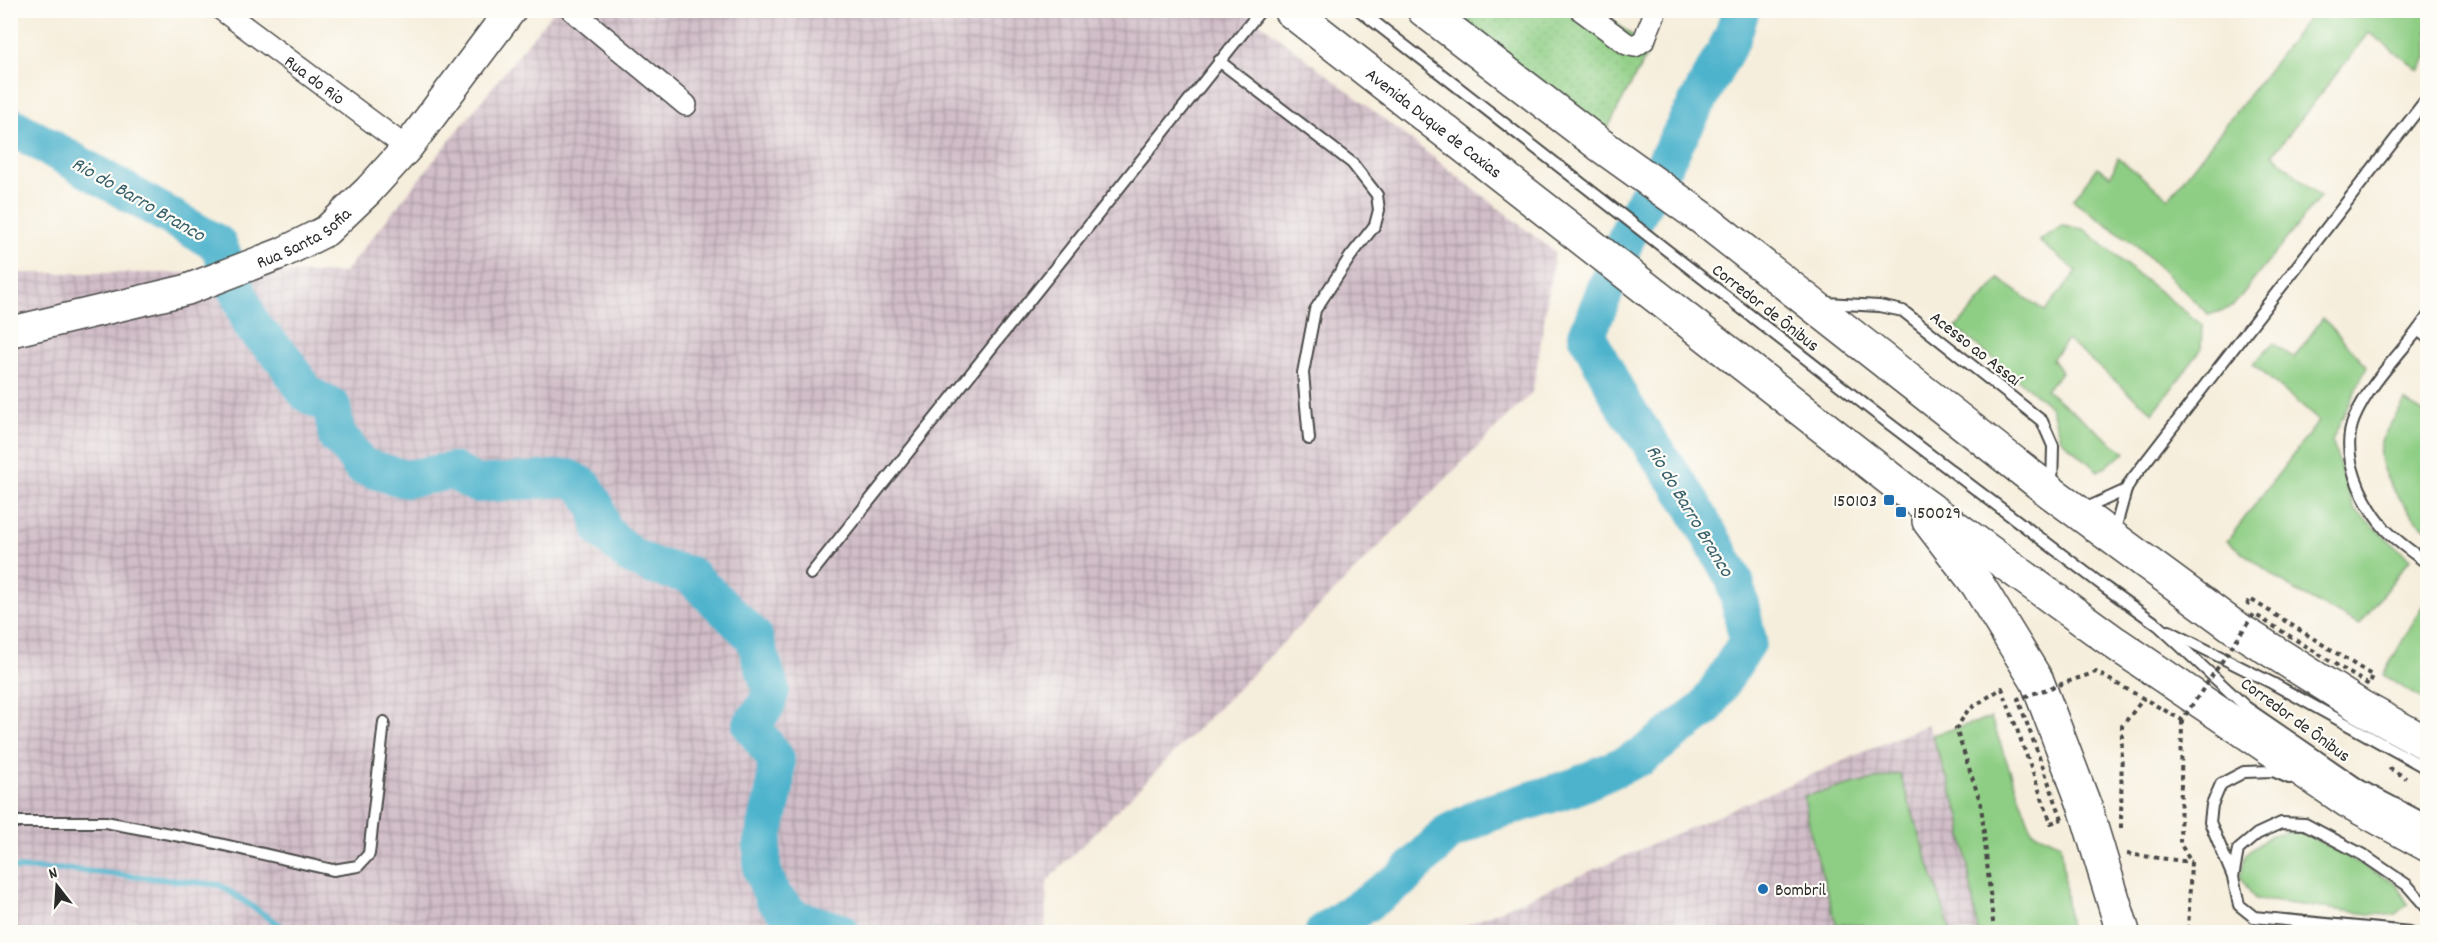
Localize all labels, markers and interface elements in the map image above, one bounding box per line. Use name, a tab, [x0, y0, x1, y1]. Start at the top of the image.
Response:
street label: Rua do Rio	[278, 50, 349, 112]
street label: Avenida Duque de Caxias	[1359, 63, 1506, 186]
water label: Rio do Barro Branco	[66, 151, 210, 251]
street label: Rua Santa Sofia	[253, 203, 358, 277]
street label: Corredor de Ônibus	[1705, 259, 1824, 359]
street label: Acesso ao Assaí	[1924, 306, 2027, 395]
water label: Rio do Barro Branco	[1638, 440, 1739, 584]
place label: 150103	[1833, 490, 1877, 515]
marker: 150103	[1882, 493, 1896, 507]
place label: 150029	[1913, 502, 1961, 527]
marker: 150029	[1894, 505, 1908, 519]
street label: Corredor de Ônibus	[2234, 673, 2355, 769]
north arrow	[27, 856, 87, 916]
text: N	[46, 862, 61, 886]
place label: Bombril	[1775, 879, 1827, 904]
marker: Bombril	[1756, 882, 1770, 896]

